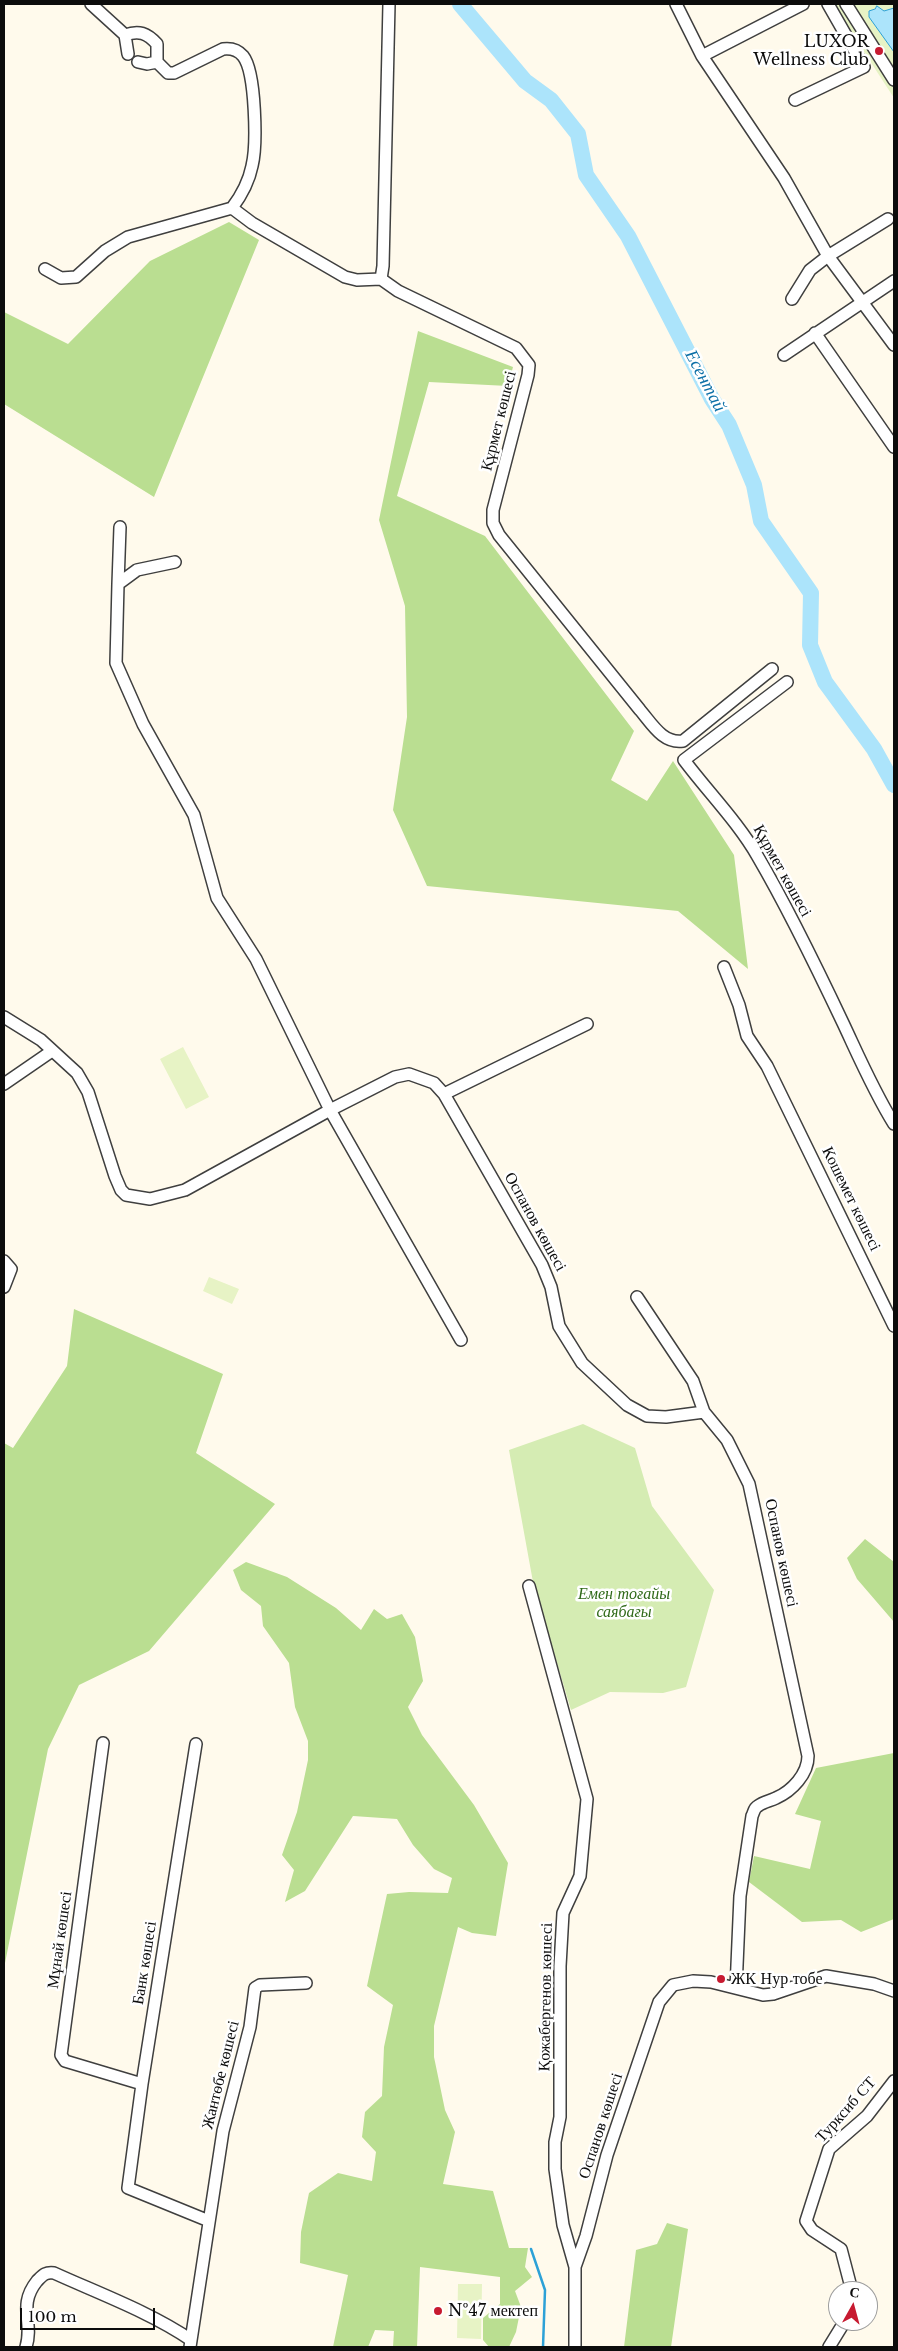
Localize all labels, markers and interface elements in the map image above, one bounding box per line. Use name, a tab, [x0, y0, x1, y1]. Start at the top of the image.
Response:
place label: LUXOR Wellness Club	[753, 32, 869, 70]
marker: LUXOR Wellness Club	[873, 45, 885, 57]
water label: Есентай	[680, 346, 730, 416]
street label: Құрмет көшесі	[477, 369, 521, 473]
street label: Құрмет көшесі	[749, 822, 815, 920]
street label: Кошемет көшесі	[818, 1144, 884, 1254]
street label: Оспанов көшесі	[500, 1169, 570, 1275]
street label: Оспанов көшесі	[760, 1497, 802, 1609]
park label: Емен тоғайы саябағы	[578, 1584, 670, 1622]
street label: Мұнай көшесі	[44, 1890, 76, 1990]
street label: Банк көшесі	[129, 1920, 161, 2006]
street label: Қожабергенов көшесі	[535, 1922, 557, 2072]
place label: ЖК Нур тобе	[731, 1969, 823, 1989]
marker: ЖК Нур тобе	[715, 1973, 727, 1985]
street label: Жантөбе көшесі	[198, 2019, 244, 2131]
street label: Оспанов көшесі	[575, 2071, 627, 2181]
street label: Турксиб СТ	[812, 2073, 880, 2147]
north arrow	[828, 2281, 878, 2331]
text: С	[849, 2283, 861, 2302]
scale bar	[22, 2298, 158, 2330]
place label: №47 мектеп	[448, 2301, 538, 2321]
marker: №47 мектеп	[432, 2305, 444, 2317]
text: 100 m	[28, 2307, 77, 2326]

